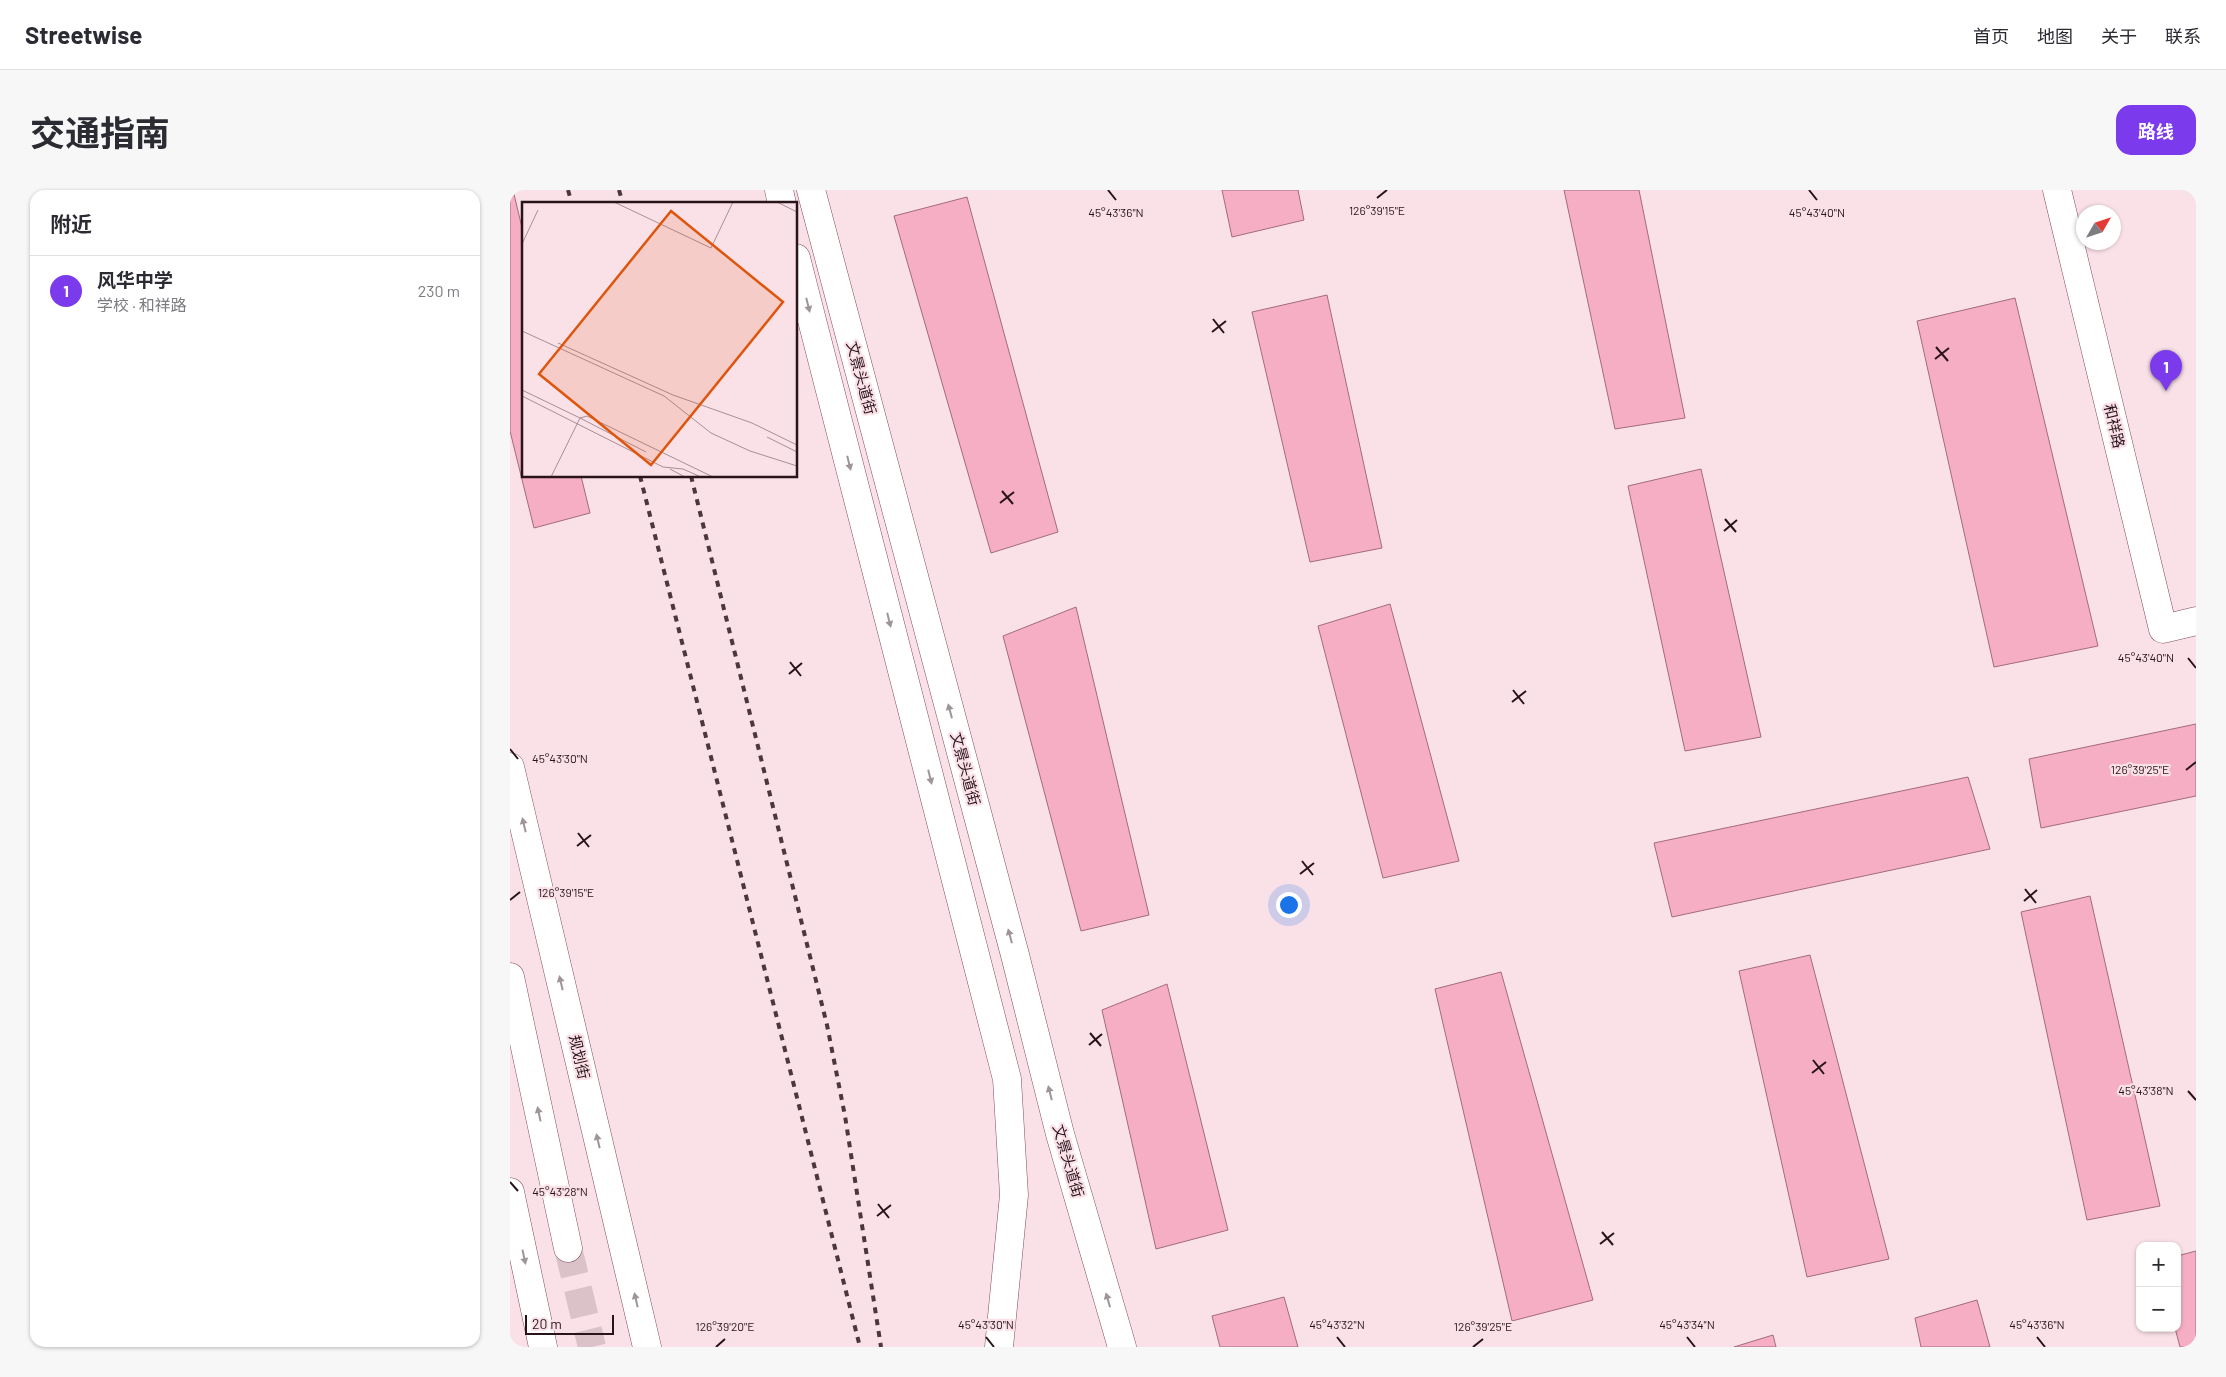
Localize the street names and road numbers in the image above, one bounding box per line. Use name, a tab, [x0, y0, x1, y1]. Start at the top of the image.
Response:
street label: 文景头道街	[844, 339, 880, 416]
street label: 和祥路	[2101, 402, 2129, 450]
street label: 文景头道街	[948, 730, 984, 807]
street label: 规划街	[566, 1033, 594, 1081]
street label: 文景头道街	[1050, 1122, 1088, 1199]

